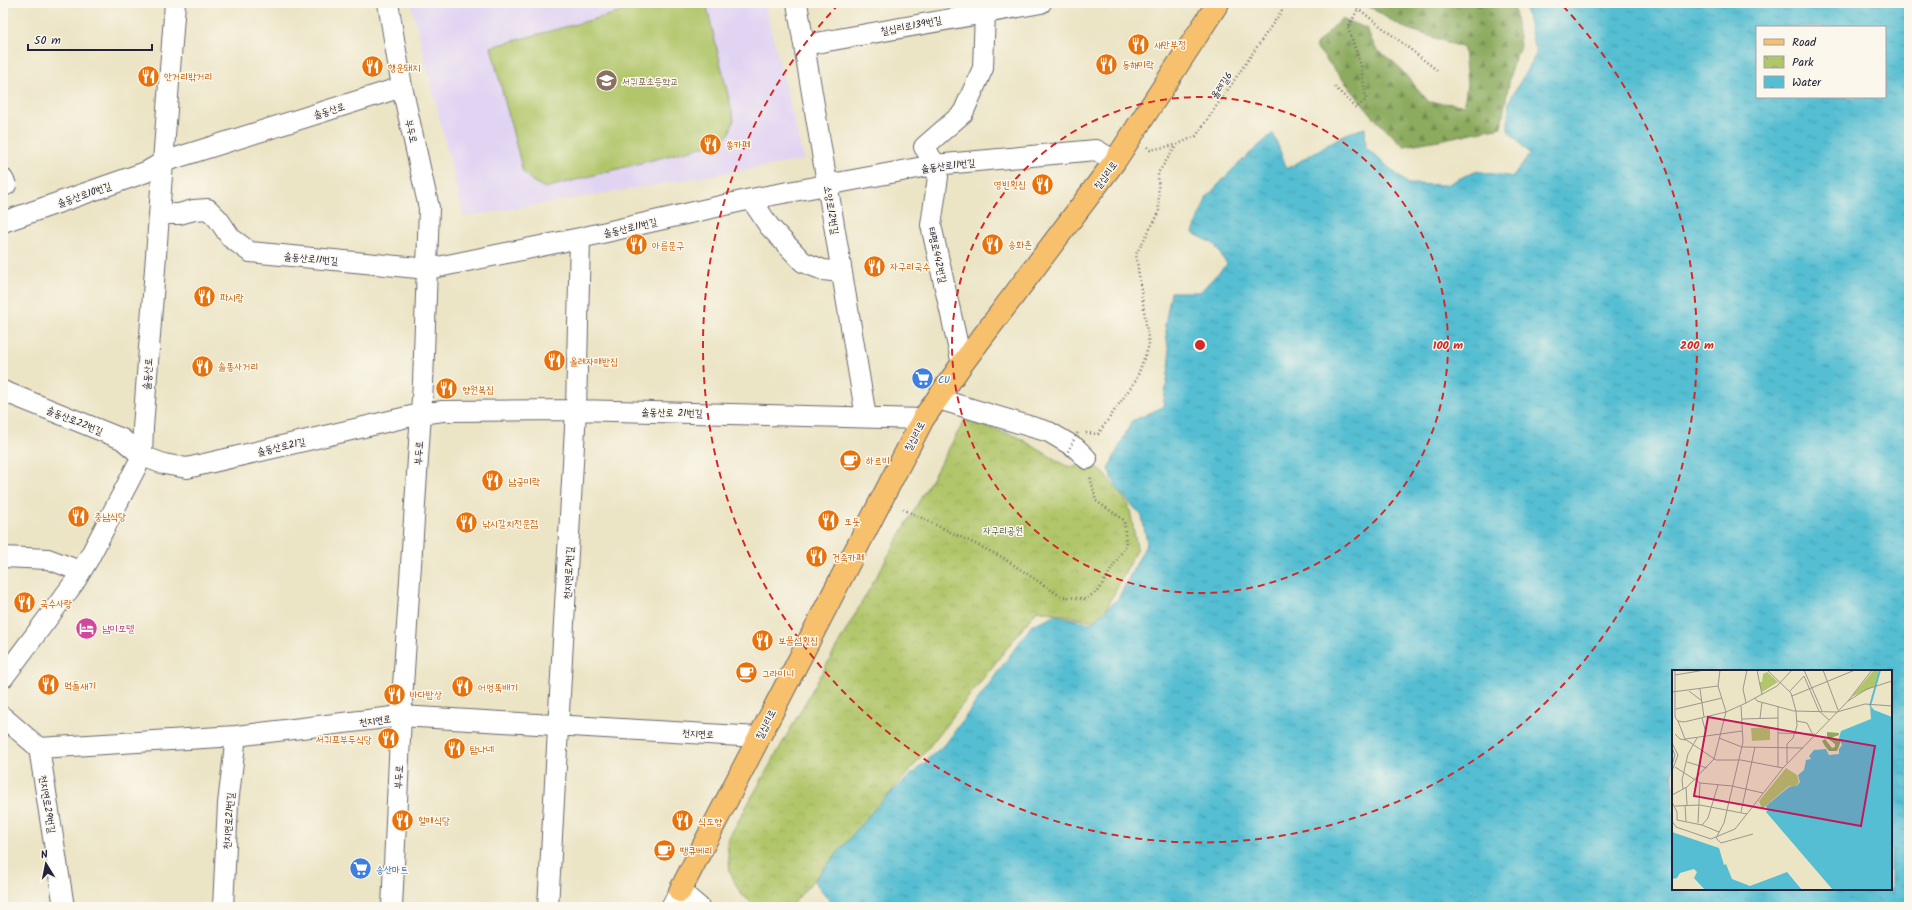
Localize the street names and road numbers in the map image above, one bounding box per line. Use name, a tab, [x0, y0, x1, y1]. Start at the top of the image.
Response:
street label: 칠십리로139번길	[879, 12, 943, 40]
street label: 올레길6	[1207, 69, 1237, 102]
street label: 솔동산로	[312, 99, 347, 123]
street label: 부두로	[401, 118, 422, 145]
street label: 솔동산로11번길	[920, 155, 976, 177]
street label: 칠십리로	[1090, 158, 1122, 193]
street label: 솔동산로10번길	[55, 178, 114, 212]
street label: 소양로12번길	[819, 185, 843, 236]
street label: 솔동산로11번길	[602, 214, 659, 242]
street label: 태평로442번길	[923, 226, 951, 285]
street label: 솔동산로11번길	[283, 249, 339, 269]
street label: 솔동산로	[139, 357, 157, 391]
street label: 솔동산로22번길	[44, 402, 105, 440]
street label: 솔동산로 21번길	[641, 404, 703, 422]
street label: 칠십리로	[900, 419, 930, 454]
street label: 솔동산로21길	[255, 434, 307, 460]
street label: 부두로	[410, 440, 428, 466]
street label: 천지연로7번길	[560, 546, 578, 600]
street label: 칠십리로	[751, 706, 780, 742]
street label: 천지연로	[358, 711, 392, 731]
street label: 천지연로	[681, 725, 714, 743]
street label: 부두로	[390, 765, 408, 790]
street label: 천지연로29번길	[34, 774, 60, 835]
street label: 천지연로21번길	[219, 792, 239, 850]

